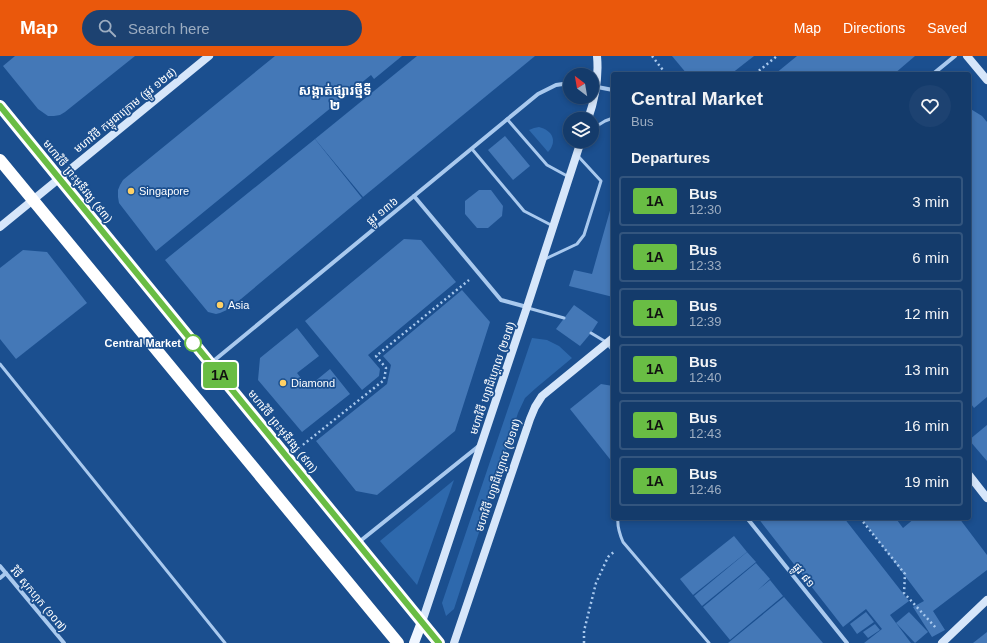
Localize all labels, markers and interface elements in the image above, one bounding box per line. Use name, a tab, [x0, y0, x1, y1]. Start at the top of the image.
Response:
search box	[82, 10, 362, 46]
text: Map	[20, 17, 58, 38]
icon: search	[96, 17, 118, 39]
text: Search here	[128, 20, 210, 37]
text: Map	[794, 20, 821, 36]
text: Directions	[843, 20, 905, 36]
text: Saved	[927, 20, 967, 36]
street label: មហាវិថី កម្ពុជាក្រោម (ផ្លូវ ១២៨)	[71, 64, 181, 158]
north arrow	[563, 68, 599, 104]
map controls	[563, 68, 599, 148]
district label: សង្កាត់ផ្សារថ្មីទី ២	[299, 82, 371, 113]
button: heart	[909, 85, 951, 127]
text: Central Market	[631, 88, 763, 109]
button: layers	[563, 112, 599, 148]
text: Bus	[631, 114, 653, 129]
street label: មហាវិថី ព្រះមុនីវង្ស (៩៣)	[40, 136, 116, 226]
text: Departures	[631, 149, 710, 166]
place label: Singapore	[139, 185, 189, 197]
text: Bus	[689, 185, 717, 202]
marker: Singapore	[126, 186, 136, 196]
text: 1A	[646, 193, 664, 209]
text: 3 min	[912, 193, 949, 210]
street label: ផ្លូវ ១៣៦	[364, 195, 403, 231]
text: 12:30	[689, 202, 722, 217]
text: Bus	[689, 241, 717, 258]
text: 1A	[646, 249, 664, 265]
text: 6 min	[912, 249, 949, 266]
text: 12:33	[689, 258, 722, 273]
text: Bus	[689, 297, 717, 314]
place label: Asia	[228, 299, 250, 311]
marker: Asia	[215, 300, 225, 310]
text: 1A	[646, 305, 664, 321]
text: 12 min	[904, 305, 949, 322]
text: 12:39	[689, 314, 722, 329]
street label: មហាវិថី ហ្សាដឺហ្គោល (២១៧)	[465, 319, 518, 436]
marker: Central Market	[184, 334, 202, 352]
place label: Central Market	[105, 337, 181, 349]
text: Bus	[689, 353, 717, 370]
text: 1A	[646, 361, 664, 377]
text: 13 min	[904, 361, 949, 378]
line badge: 1A	[202, 362, 238, 388]
text: 1A	[211, 367, 229, 383]
text: 12:40	[689, 370, 722, 385]
place label: Diamond	[291, 377, 335, 389]
marker: Diamond	[278, 378, 288, 388]
street label: មហាវិថី ព្រះមុនីវង្ស (៩៣)	[245, 386, 321, 476]
text: Bus	[689, 409, 717, 426]
street label: មហាវិថី ហ្សាដឹហ្គោល (២១៧)	[472, 417, 524, 533]
text: 1A	[646, 417, 664, 433]
text: 16 min	[904, 417, 949, 434]
text: 12:43	[689, 426, 722, 441]
text: Bus	[689, 465, 717, 482]
text: 1A	[646, 473, 664, 489]
text: 19 min	[904, 473, 949, 490]
text: 12:46	[689, 482, 722, 497]
street label: ផ្លូវ ៨១	[787, 560, 817, 592]
street label: វិថី សុកហុក (១០៧)	[7, 563, 71, 635]

